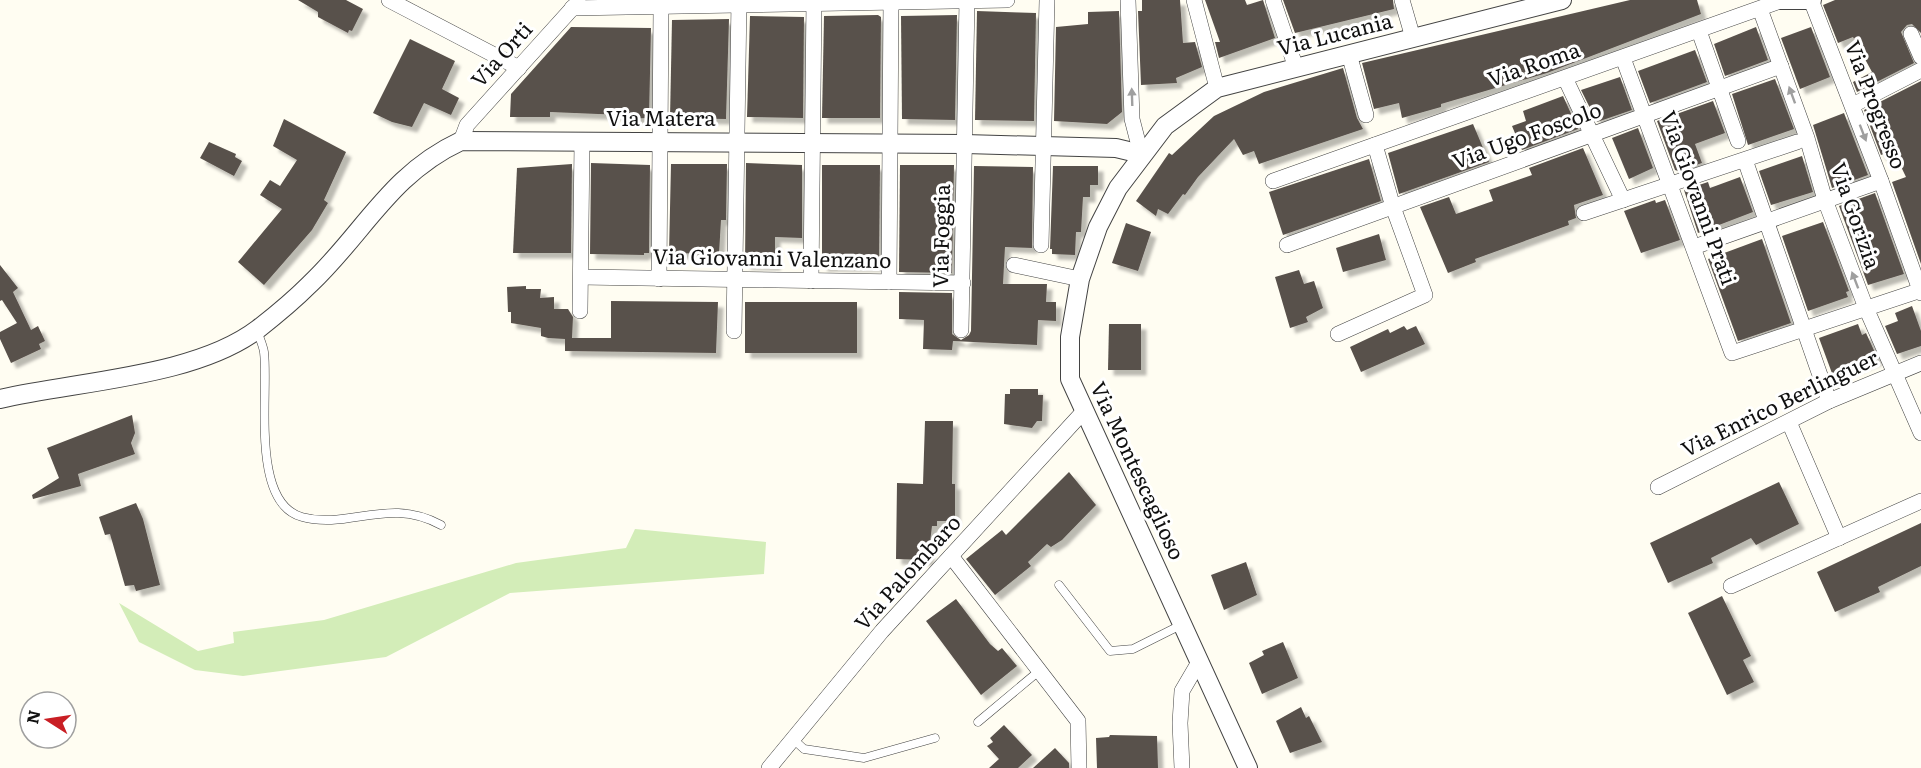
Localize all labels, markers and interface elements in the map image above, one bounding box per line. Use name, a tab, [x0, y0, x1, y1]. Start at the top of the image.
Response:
street label: Via Lucania	[1273, 3, 1396, 62]
street label: Via Orti	[462, 14, 538, 93]
street label: Via Roma	[1483, 32, 1584, 93]
street label: Via Progresso	[1839, 35, 1916, 173]
one-way arrow	[1786, 86, 1796, 104]
one-way arrow	[1127, 87, 1136, 106]
street label: Via Ugo Foscolo	[1447, 92, 1605, 175]
street label: Via Matera	[606, 101, 716, 132]
street label: Via Giovanni Prati	[1654, 106, 1746, 289]
one-way arrow	[1859, 124, 1869, 142]
street label: Via Gorizia	[1825, 158, 1890, 273]
street label: Via Foggia	[923, 183, 956, 288]
street label: Via Giovanni Valenzano	[652, 239, 892, 274]
one-way arrow	[1850, 270, 1860, 288]
street label: Via Enrico Berlinguer	[1675, 340, 1883, 463]
street label: Via Montescaglioso	[1084, 376, 1194, 564]
street label: Via Palombaro	[846, 507, 967, 636]
north arrow	[18, 690, 78, 750]
text: N	[19, 708, 45, 726]

